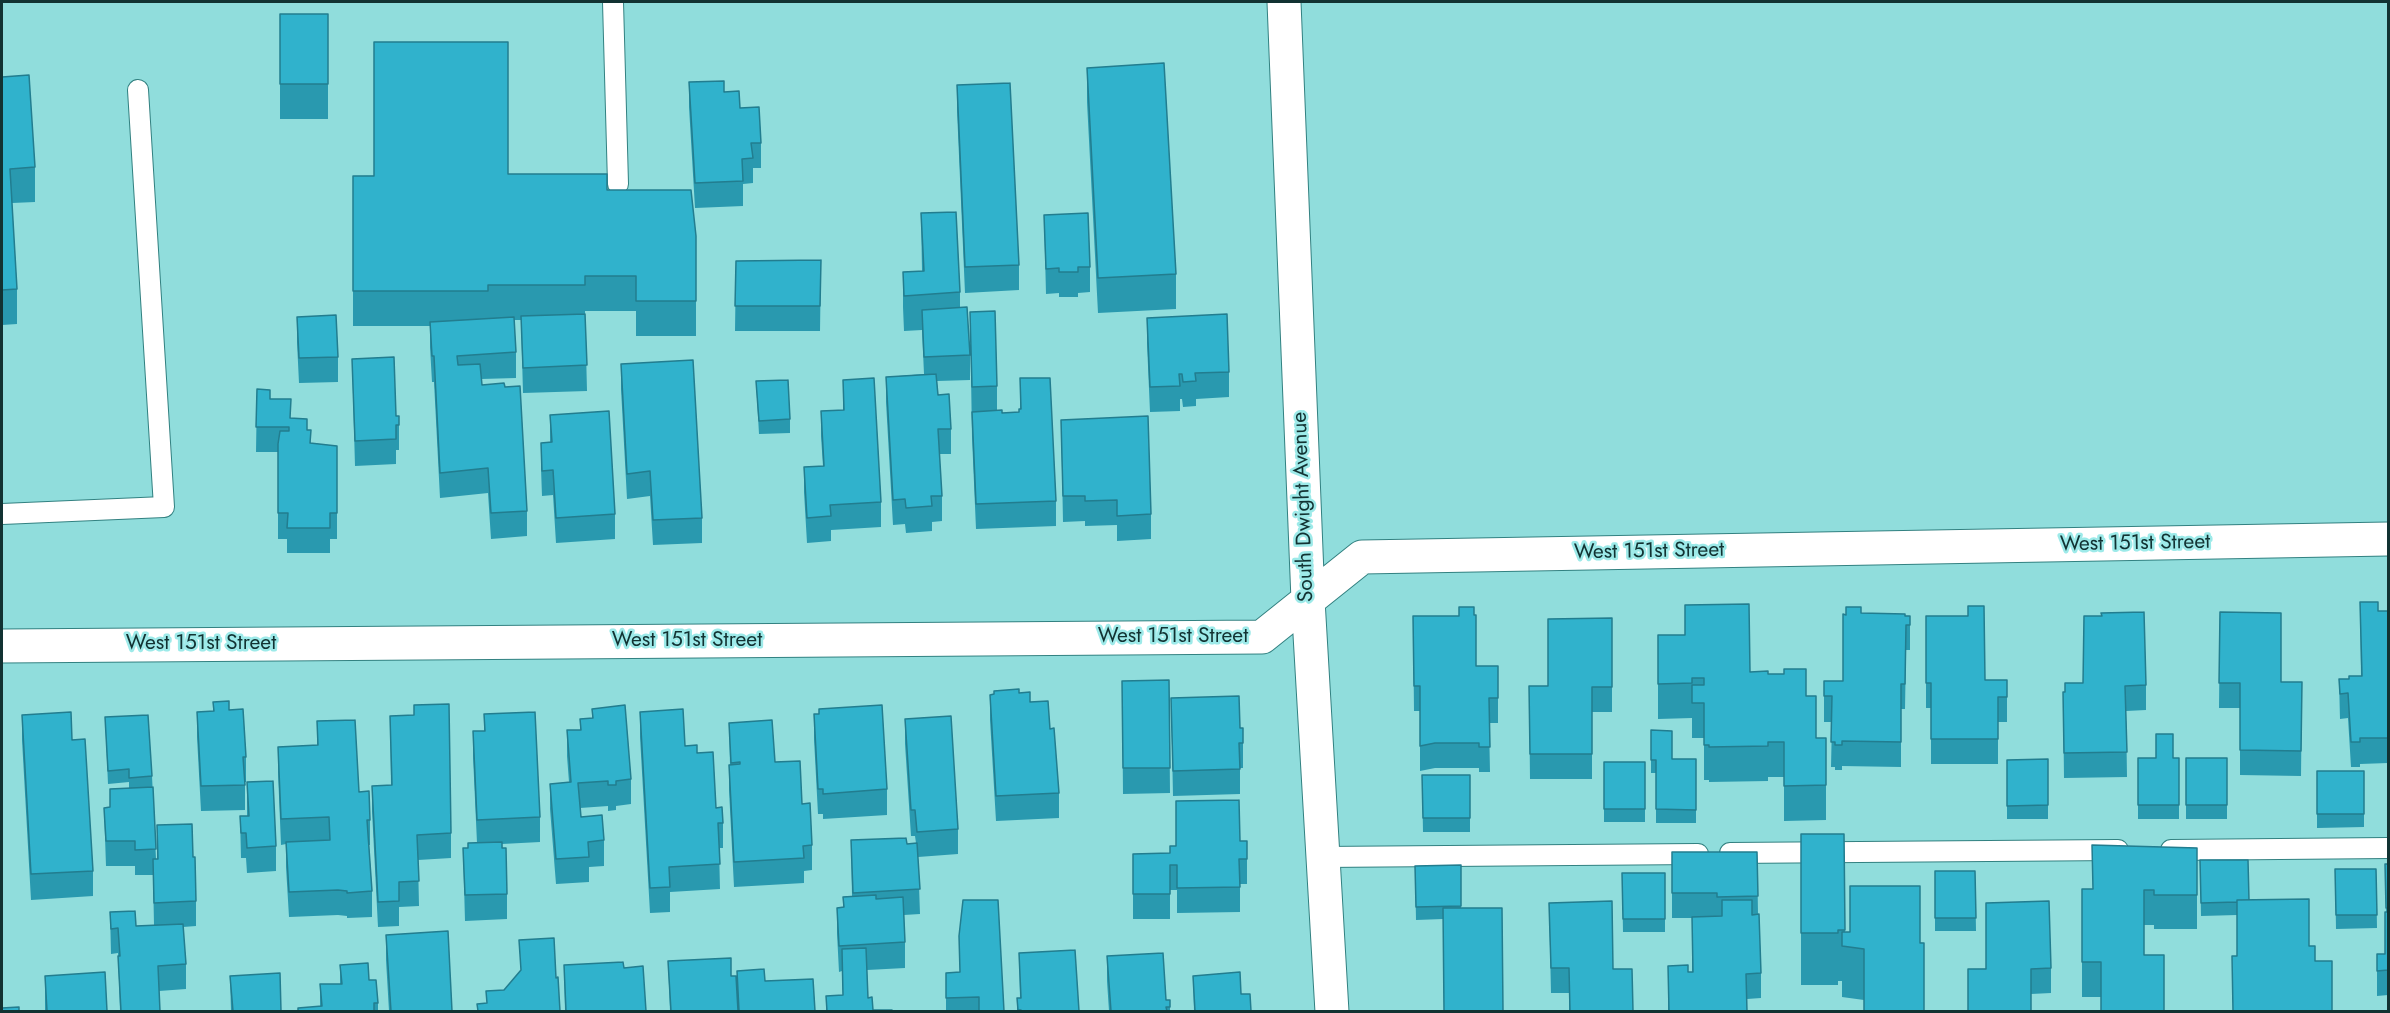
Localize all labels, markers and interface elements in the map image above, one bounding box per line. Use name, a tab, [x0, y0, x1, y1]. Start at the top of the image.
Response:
street label: South Dwight Avenue	[1288, 411, 1320, 603]
street label: West 151st Street	[2060, 530, 2210, 558]
street label: West 151st Street	[1574, 538, 1724, 566]
street label: West 151st Street	[1098, 624, 1248, 650]
street label: West 151st Street	[612, 628, 762, 654]
street label: West 151st Street	[126, 631, 276, 657]

